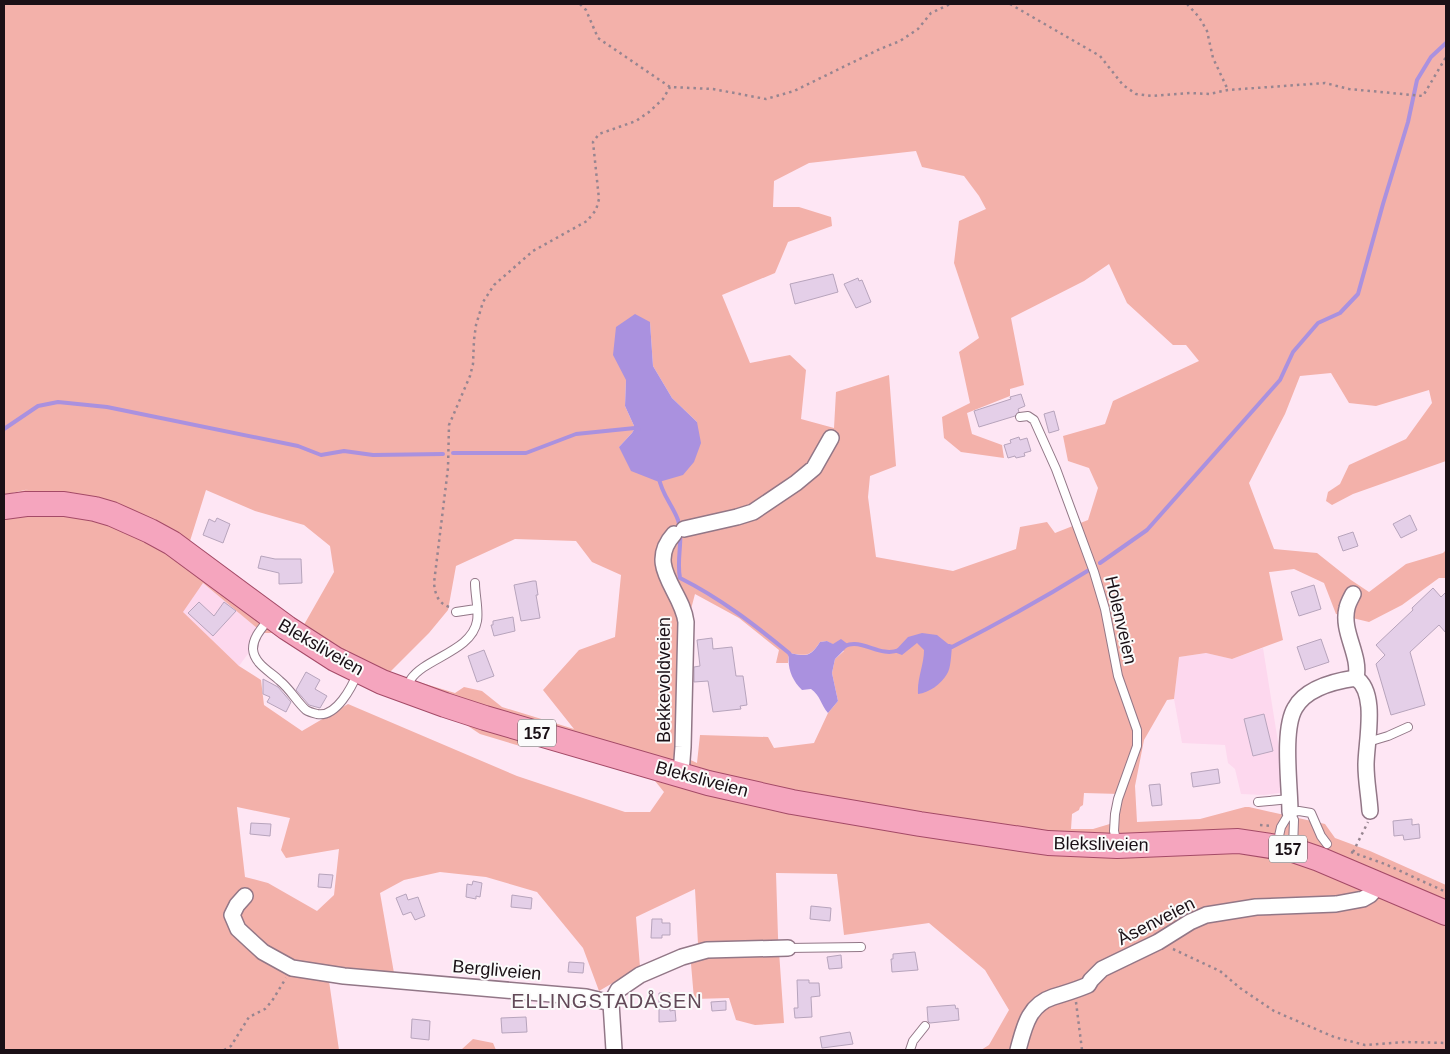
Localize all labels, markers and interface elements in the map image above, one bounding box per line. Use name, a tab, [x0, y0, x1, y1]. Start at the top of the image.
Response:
street label: Holenveien	[1101, 574, 1141, 666]
street label: Bleksliveien	[275, 615, 367, 679]
street label: Bekkevoldveien	[654, 617, 674, 743]
road number: 157	[518, 720, 556, 746]
street label: Bleksliveien	[654, 757, 750, 801]
street label: Bleksliveien	[1053, 833, 1149, 855]
road number: 157	[1269, 836, 1307, 862]
street label: Åsenveien	[1114, 893, 1198, 949]
street label: Bergliveien	[452, 956, 542, 984]
district label: ELLINGSTADÅSEN	[511, 990, 703, 1012]

